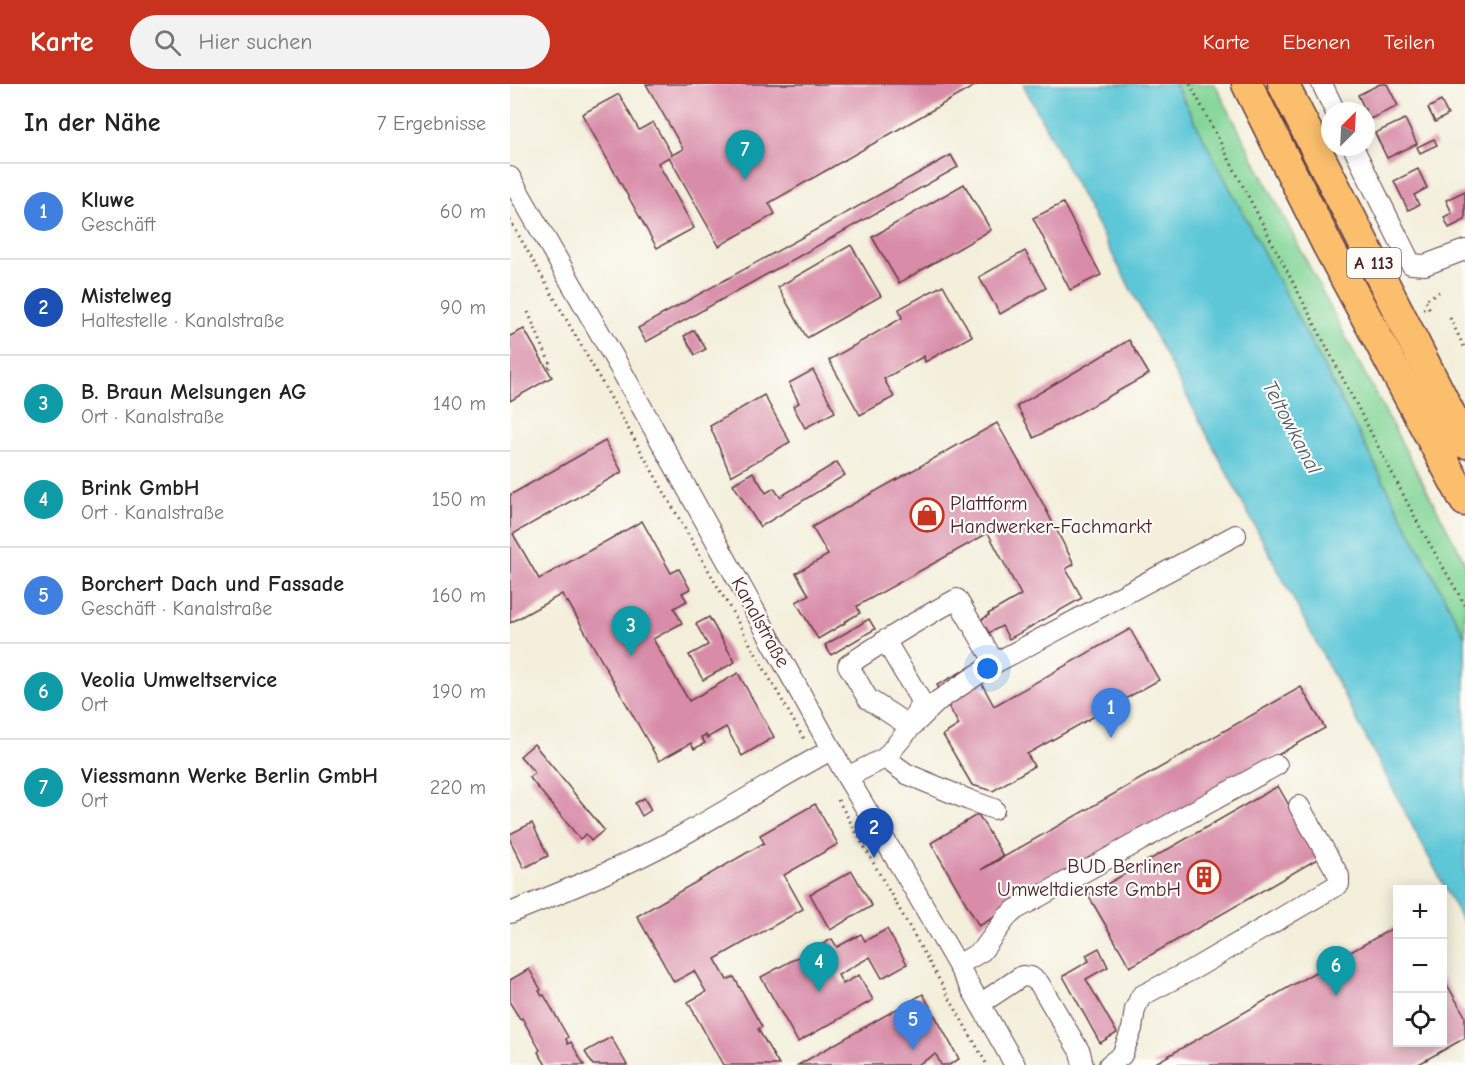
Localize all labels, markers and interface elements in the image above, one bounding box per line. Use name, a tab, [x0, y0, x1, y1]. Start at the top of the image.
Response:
search box	[130, 15, 550, 69]
text: Karte	[30, 26, 94, 58]
icon: search	[151, 26, 184, 59]
text: Hier suchen	[199, 29, 313, 55]
text: Karte	[1203, 30, 1250, 54]
text: Ebenen	[1283, 30, 1351, 54]
text: Teilen	[1384, 30, 1435, 54]
north arrow	[1321, 102, 1375, 156]
text: In der Nähe	[24, 108, 161, 138]
text: 7 Ergebnisse	[377, 112, 486, 135]
pin: 7	[726, 130, 764, 180]
text: Kluwe	[81, 187, 134, 213]
text: 1	[40, 200, 47, 223]
text: 60 m	[440, 200, 486, 223]
text: Geschäft	[81, 213, 156, 236]
road number: A 113	[1347, 248, 1401, 278]
text: Mistelweg	[81, 283, 173, 309]
text: 2	[39, 296, 48, 319]
text: 90 m	[440, 296, 486, 319]
text: Haltestelle · Kanalstraße	[81, 309, 284, 332]
water label: Teltowkanal	[1257, 376, 1327, 478]
text: B. Braun Melsungen AG	[81, 379, 307, 405]
text: 3	[39, 392, 48, 415]
text: 140 m	[433, 392, 486, 415]
text: Ort · Kanalstraße	[81, 405, 224, 428]
text: Brink GmbH	[81, 475, 199, 501]
text: 4	[39, 488, 48, 511]
text: 150 m	[432, 488, 486, 511]
place label: Plattform Handwerker-Fachmarkt	[950, 492, 1153, 538]
shop icon: Plattform Handwerker-Fachmarkt	[909, 497, 945, 533]
text: Ort · Kanalstraße	[81, 501, 224, 524]
text: Borchert Dach und Fassade	[81, 571, 344, 597]
street label: Kanalstraße	[726, 573, 795, 671]
text: 5	[38, 584, 49, 607]
text: 160 m	[432, 584, 486, 607]
text: Geschäft · Kanalstraße	[81, 597, 272, 620]
pin: 3	[612, 606, 650, 656]
your location	[973, 654, 1002, 683]
text: Veolia Umweltservice	[81, 667, 277, 693]
text: 6	[38, 680, 49, 703]
text: 190 m	[432, 680, 486, 703]
pin: 1	[1092, 688, 1130, 738]
text: Ort	[81, 693, 108, 716]
text: Viessmann Werke Berlin GmbH	[81, 763, 378, 789]
text: 7	[39, 776, 48, 799]
text: 220 m	[430, 776, 486, 799]
text: Ort	[81, 789, 108, 812]
pin: 2	[854, 808, 894, 858]
place label: BUD Berliner Umweltdienste GmbH	[997, 855, 1181, 901]
building icon: BUD Berliner Umweltdienste GmbH	[1186, 859, 1222, 895]
map controls	[1393, 885, 1447, 1047]
button: +	[1393, 885, 1447, 939]
button: −	[1393, 939, 1447, 993]
pin: 4	[800, 942, 838, 992]
pin: 6	[1316, 946, 1356, 996]
button: locate	[1393, 993, 1447, 1047]
pin: 5	[894, 1000, 932, 1050]

